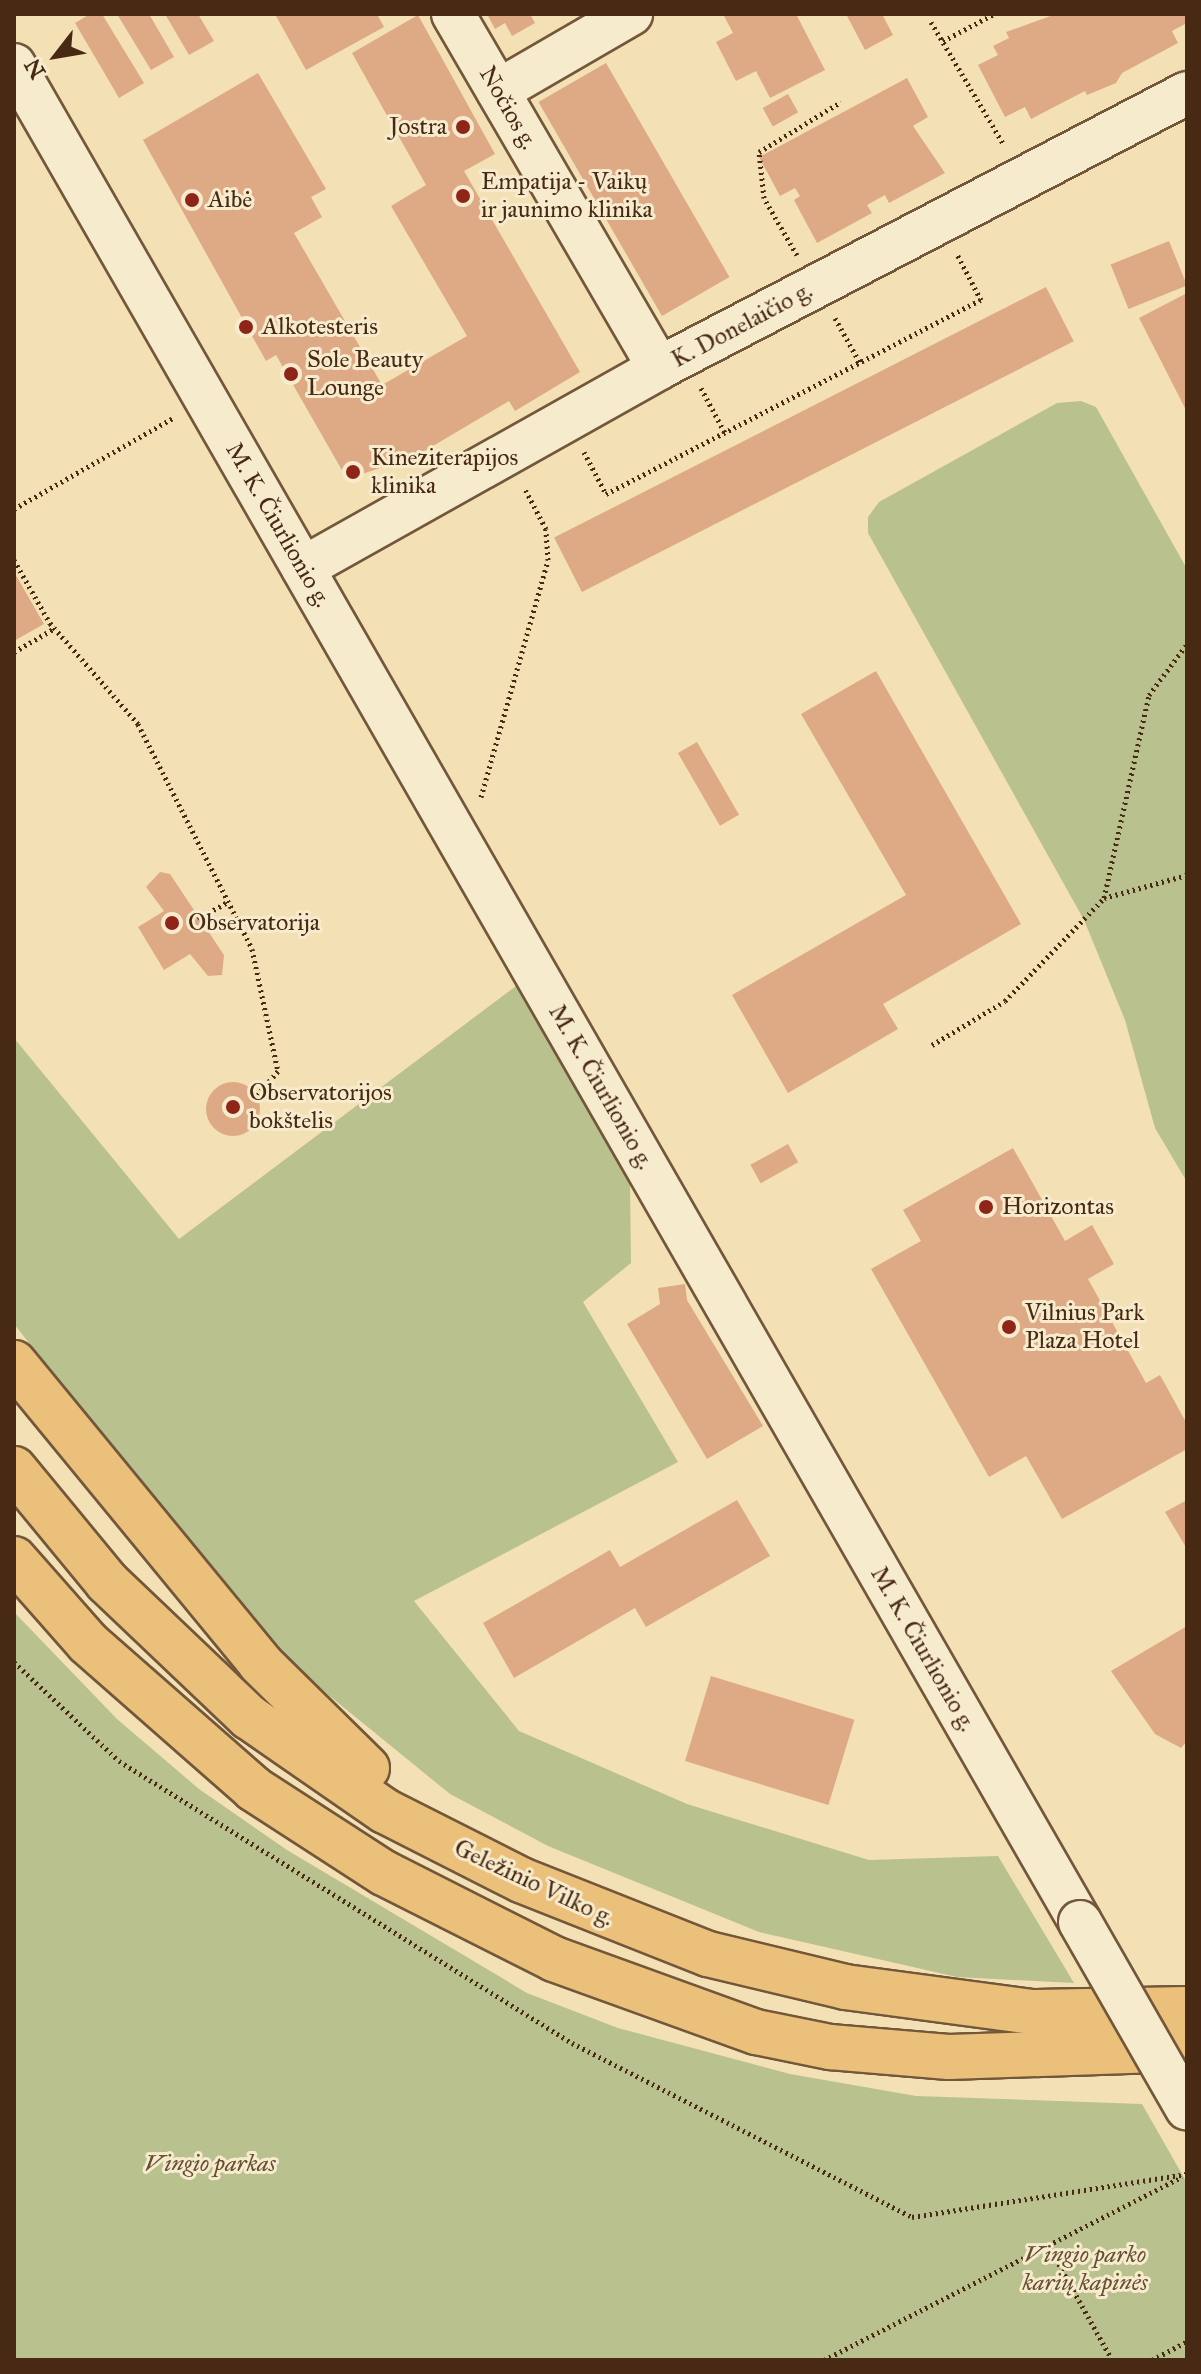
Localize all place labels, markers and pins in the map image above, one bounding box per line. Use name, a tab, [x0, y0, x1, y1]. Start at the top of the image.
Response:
place label: Jostra	[389, 113, 447, 141]
marker: Jostra	[454, 118, 472, 136]
place label: Empatija - Vaikų ir jaunimo klinika	[481, 168, 653, 224]
marker: Empatija - Vaikų ir jaunimo klinika	[452, 185, 474, 207]
place label: Aibė	[208, 186, 252, 214]
marker: Aibė	[183, 191, 201, 209]
place label: Alkotesteris	[262, 313, 378, 341]
marker: Alkotesteris	[237, 318, 255, 336]
place label: Sole Beauty Lounge	[307, 346, 423, 402]
marker: Sole Beauty Lounge	[282, 365, 300, 383]
place label: Kineziterapijos klinika	[371, 444, 518, 500]
marker: Kineziterapijos klinika	[342, 461, 364, 483]
place label: Observatorija	[188, 909, 320, 937]
marker: Observatorija	[163, 914, 181, 932]
place label: Observatorijos bokštelis	[249, 1079, 392, 1135]
marker: Observatorijos bokštelis	[224, 1098, 242, 1116]
place label: Horizontas	[1002, 1193, 1114, 1221]
marker: Horizontas	[977, 1198, 995, 1216]
place label: Vilnius Park Plaza Hotel	[1025, 1299, 1144, 1355]
marker: Vilnius Park Plaza Hotel	[1000, 1318, 1018, 1336]

